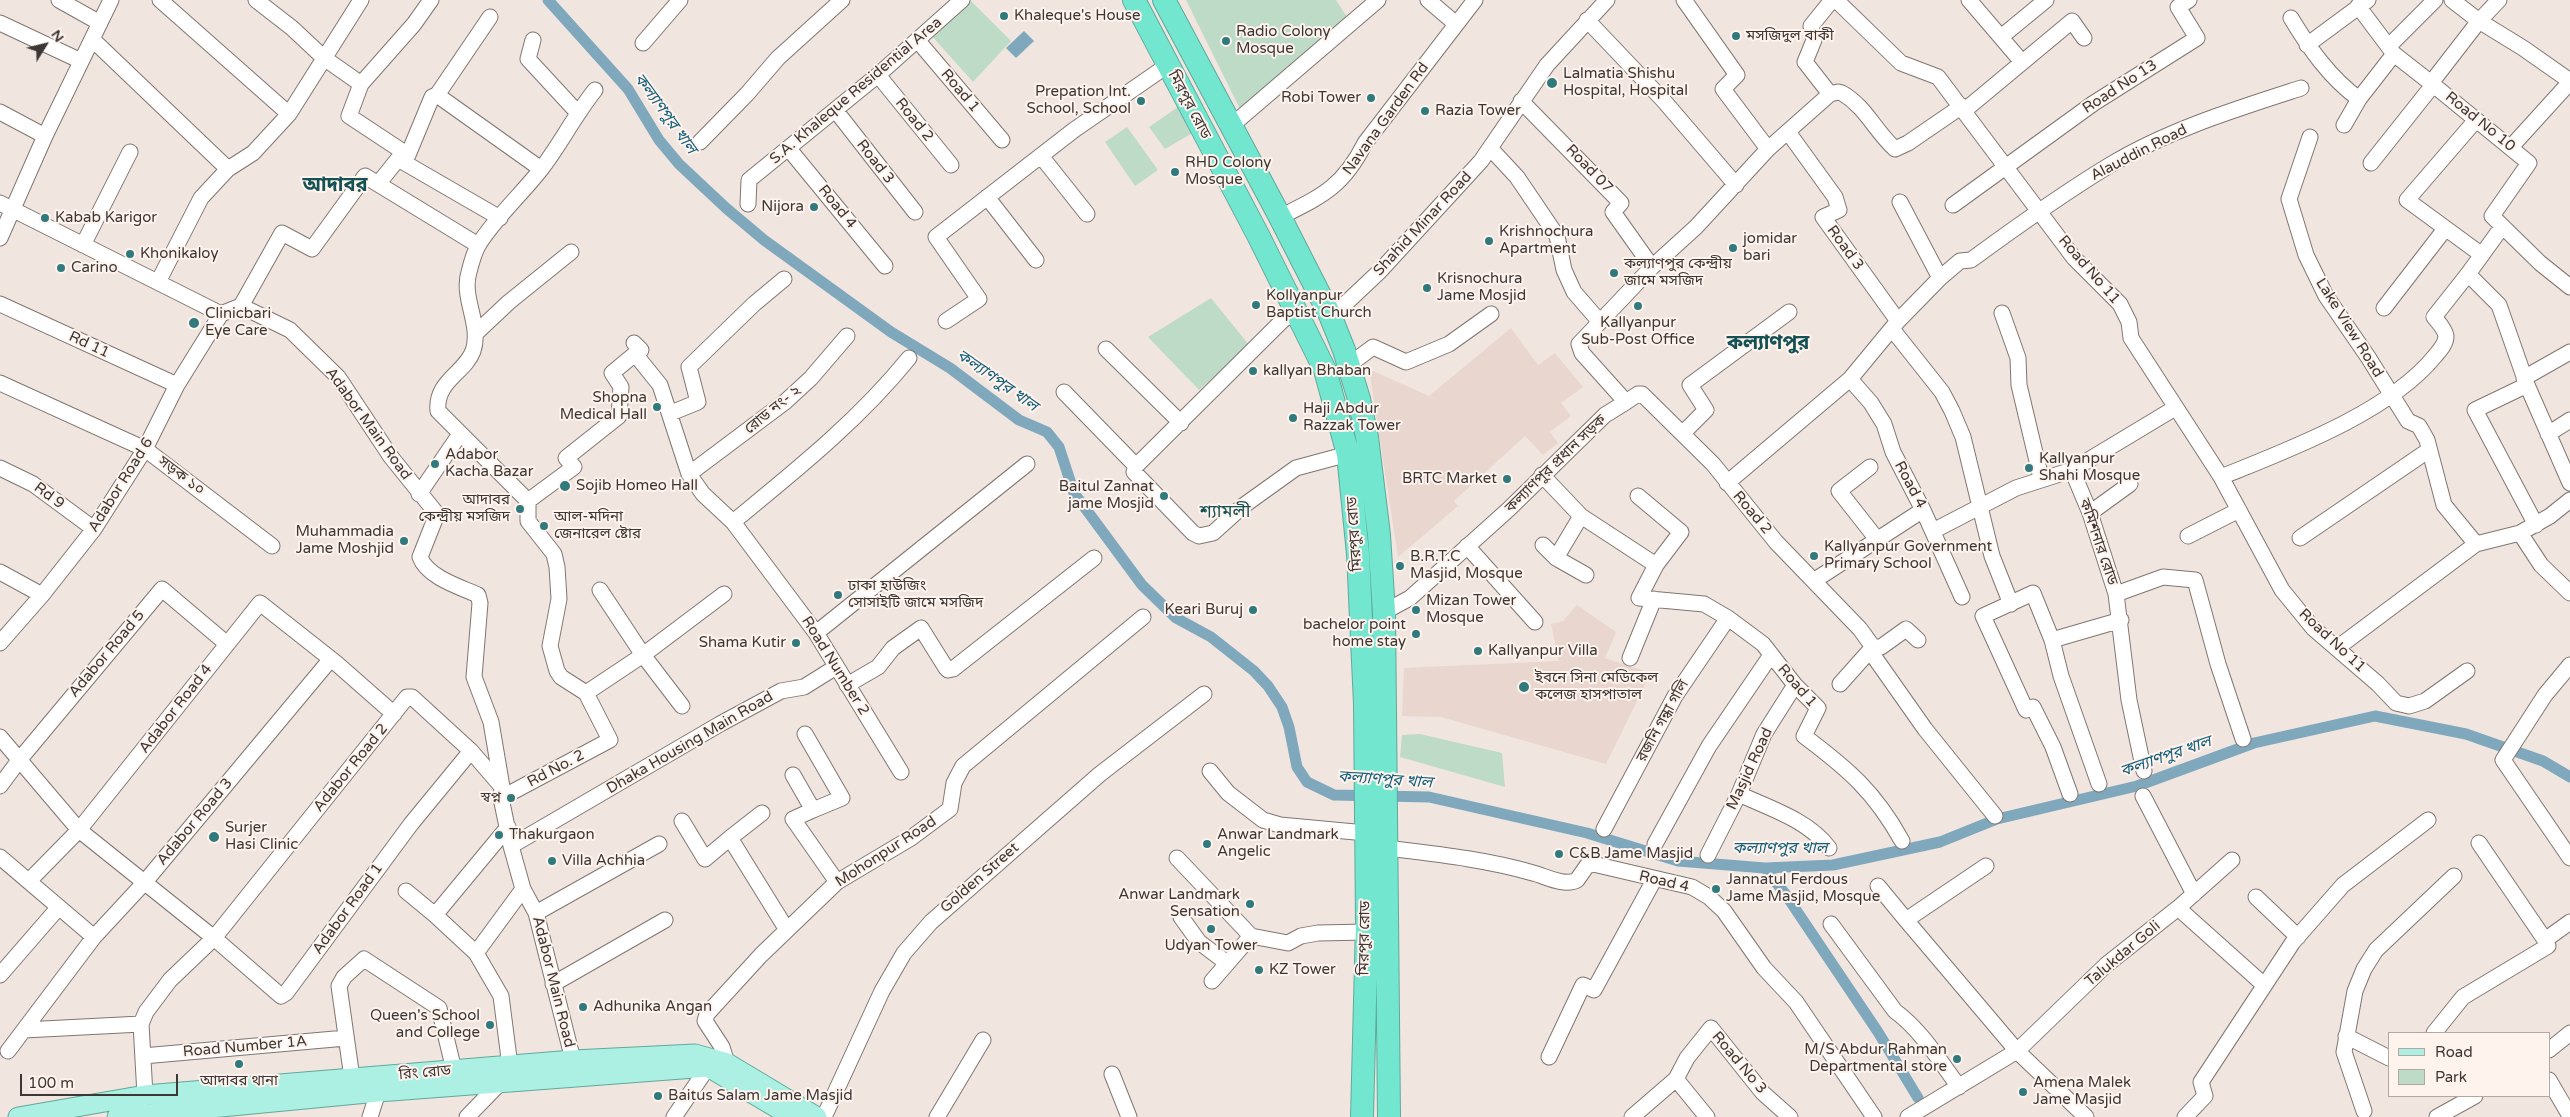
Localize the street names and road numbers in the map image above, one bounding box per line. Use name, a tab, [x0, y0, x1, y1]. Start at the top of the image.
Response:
street label: S.A. Khaleque Residential Area	[766, 14, 946, 168]
street label: Road No 13	[2079, 56, 2161, 118]
street label: Navana Garden Rd	[1339, 59, 1433, 179]
street label: Road 1	[937, 66, 983, 116]
street label: মিরপুর রোড	[1164, 68, 1214, 142]
street label: Road No 10	[2441, 88, 2519, 156]
street label: Road 2	[891, 95, 937, 145]
street label: Alauddin Road	[2088, 121, 2190, 185]
street label: Road 3	[852, 136, 898, 188]
street label: Road 07	[1562, 141, 1616, 197]
street label: Shahid Minar Road	[1370, 168, 1476, 280]
street label: Road 4	[814, 182, 860, 232]
street label: Road 3	[1823, 222, 1867, 274]
street label: Road No 11	[2054, 232, 2124, 308]
street label: Lake View Road	[2311, 275, 2387, 381]
street label: Rd 11	[66, 328, 112, 362]
street label: Adabor Main Road	[321, 364, 415, 484]
street label: রোড নং- ২	[741, 382, 805, 438]
street label: কল্যাণপুর প্রধান সড়ক	[1502, 411, 1610, 517]
street label: Adabor Road 6	[85, 434, 157, 536]
street label: সড়ক ১০	[154, 453, 208, 499]
street label: Road 4	[1890, 458, 1930, 512]
street label: Rd 9	[30, 479, 68, 513]
street label: Road 2	[1729, 488, 1775, 538]
street label: মিরপুর রোড	[1343, 496, 1367, 572]
street label: কমিশনার রোড	[2075, 496, 2121, 588]
street label: Road No 11	[2295, 605, 2369, 677]
street label: Adabor Road 5	[65, 607, 149, 701]
street label: Road Number 2	[797, 613, 873, 719]
street label: Adabor Road 4	[136, 661, 216, 757]
street label: Road 1	[1773, 661, 1821, 711]
street label: রজনি গন্ধা গলি	[1633, 677, 1693, 765]
street label: Dhaka Housing Main Road	[604, 688, 776, 798]
street label: Adabor Road 2	[310, 720, 392, 816]
street label: Masjid Road	[1723, 725, 1777, 813]
street label: Rd No. 2	[524, 746, 588, 792]
street label: Adabor Road 3	[153, 775, 237, 869]
street label: Mohonpur Road	[832, 813, 940, 891]
street label: Golden Street	[937, 839, 1023, 917]
street label: Adabor Road 1	[309, 860, 387, 958]
street label: Road 4	[1637, 867, 1691, 897]
street label: মিরপুর রোড	[1355, 900, 1375, 976]
street label: Adabor Main Road	[528, 915, 578, 1049]
street label: Talukdar Goli	[2082, 917, 2164, 991]
street label: Road No 3	[1708, 1028, 1770, 1098]
street label: Road Number 1A	[182, 1033, 308, 1061]
street label: রিং রোড	[398, 1062, 452, 1084]

